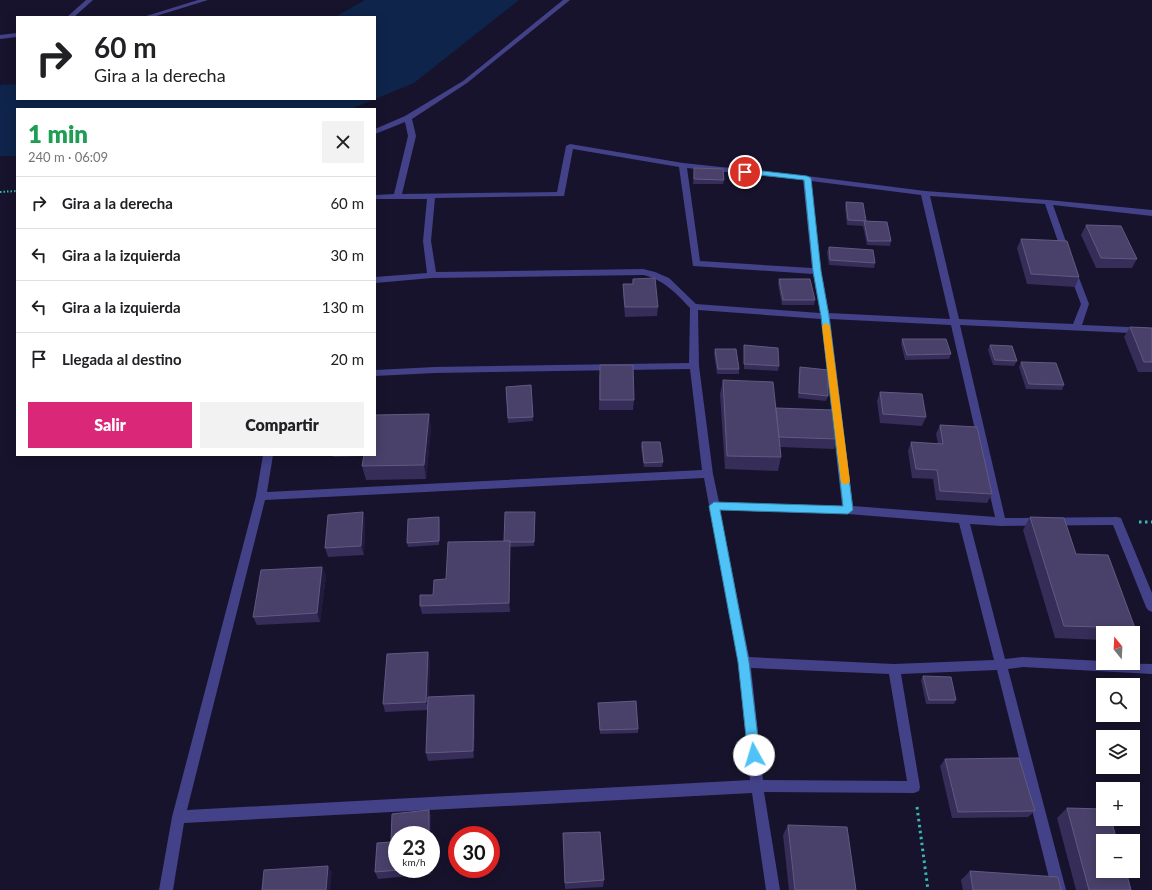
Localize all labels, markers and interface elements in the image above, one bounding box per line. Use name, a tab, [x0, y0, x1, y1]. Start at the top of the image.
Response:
text: 60 m	[94, 30, 157, 64]
icon: right	[28, 32, 80, 84]
text: Gira a la derecha	[94, 64, 226, 86]
text: 1 min	[28, 119, 88, 148]
button: close	[322, 121, 364, 163]
text: 240 m · 06:09	[28, 149, 108, 165]
pin	[728, 155, 762, 189]
icon: arrive	[734, 161, 756, 183]
icon: right	[28, 192, 50, 214]
text: Gira a la derecha	[62, 194, 173, 212]
text: 60 m	[330, 194, 364, 212]
icon: left	[28, 244, 50, 266]
text: Gira a la izquierda	[62, 246, 181, 264]
text: 30 m	[330, 246, 364, 264]
icon: left	[28, 296, 50, 318]
text: Gira a la izquierda	[62, 298, 181, 316]
text: 130 m	[322, 298, 364, 316]
icon: arrive	[28, 348, 50, 370]
text: Llegada al destino	[62, 350, 182, 368]
text: 20 m	[330, 350, 364, 368]
button: Salir	[28, 402, 192, 448]
button: Compartir	[200, 402, 364, 448]
north arrow	[1096, 626, 1140, 670]
map controls	[1096, 626, 1140, 878]
button: search	[1096, 678, 1140, 722]
button: layers	[1096, 730, 1140, 774]
position arrow	[733, 734, 775, 776]
button: +	[1096, 782, 1140, 826]
speed limit sign: 30	[448, 826, 500, 878]
button: −	[1096, 834, 1140, 878]
text: 23	[402, 835, 426, 859]
text: km/h	[402, 856, 426, 868]

